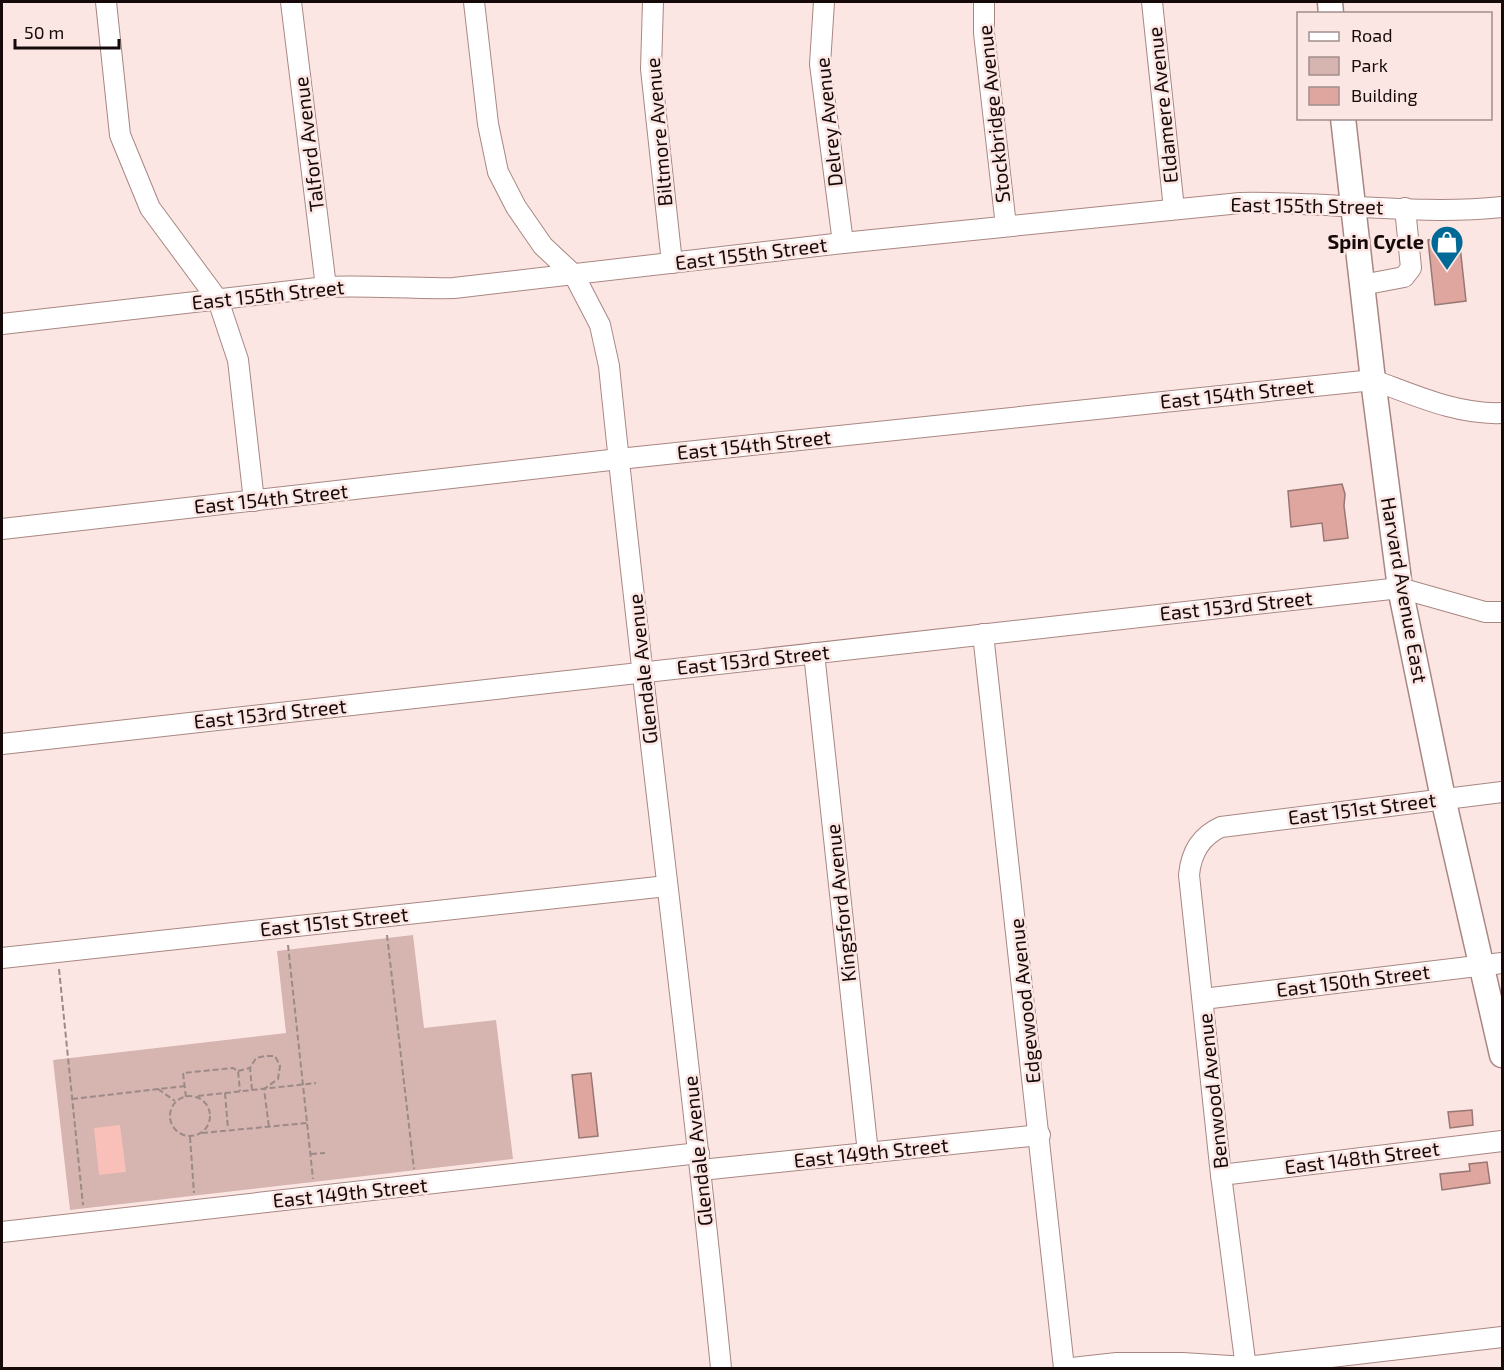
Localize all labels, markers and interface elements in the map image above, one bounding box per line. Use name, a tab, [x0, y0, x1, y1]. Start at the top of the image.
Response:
scale bar	[15, 12, 118, 50]
legend	[1297, 12, 1492, 120]
text: 50 m	[24, 21, 64, 43]
street label: Stockbridge Avenue	[972, 24, 1014, 204]
text: Road	[1351, 24, 1392, 46]
street label: Eldamere Avenue	[1142, 26, 1182, 185]
text: Park	[1351, 54, 1388, 76]
street label: Delrey Avenue	[809, 56, 847, 188]
street label: Biltmore Avenue	[640, 57, 676, 207]
street label: Talford Avenue	[288, 75, 328, 213]
text: Building	[1351, 84, 1418, 106]
street label: East 155th Street	[1230, 192, 1384, 218]
shop icon: Spin Cycle	[1429, 224, 1465, 271]
place label: Spin Cycle	[1328, 229, 1424, 254]
street label: East 155th Street	[673, 232, 829, 274]
street label: East 155th Street	[191, 274, 346, 314]
street label: East 154th Street	[1159, 373, 1315, 413]
street label: East 154th Street	[676, 424, 832, 464]
street label: East 154th Street	[193, 478, 349, 518]
street label: Harvard Avenue East	[1377, 495, 1433, 685]
street label: East 153rd Street	[1158, 585, 1314, 625]
street label: Glendale Avenue	[622, 593, 662, 745]
street label: East 153rd Street	[675, 639, 831, 679]
street label: East 153rd Street	[192, 693, 348, 733]
street label: East 151st Street	[1287, 787, 1438, 829]
street label: Kingsford Avenue	[820, 823, 860, 983]
street label: East 151st Street	[259, 901, 410, 941]
street label: Edgewood Avenue	[1003, 917, 1045, 1085]
street label: East 150th Street	[1275, 959, 1431, 1001]
street label: Benwood Avenue	[1192, 1012, 1232, 1170]
street label: Glendale Avenue	[677, 1075, 717, 1227]
street label: East 149th Street	[792, 1132, 950, 1172]
street label: East 148th Street	[1283, 1136, 1441, 1178]
street label: East 149th Street	[271, 1172, 429, 1212]

